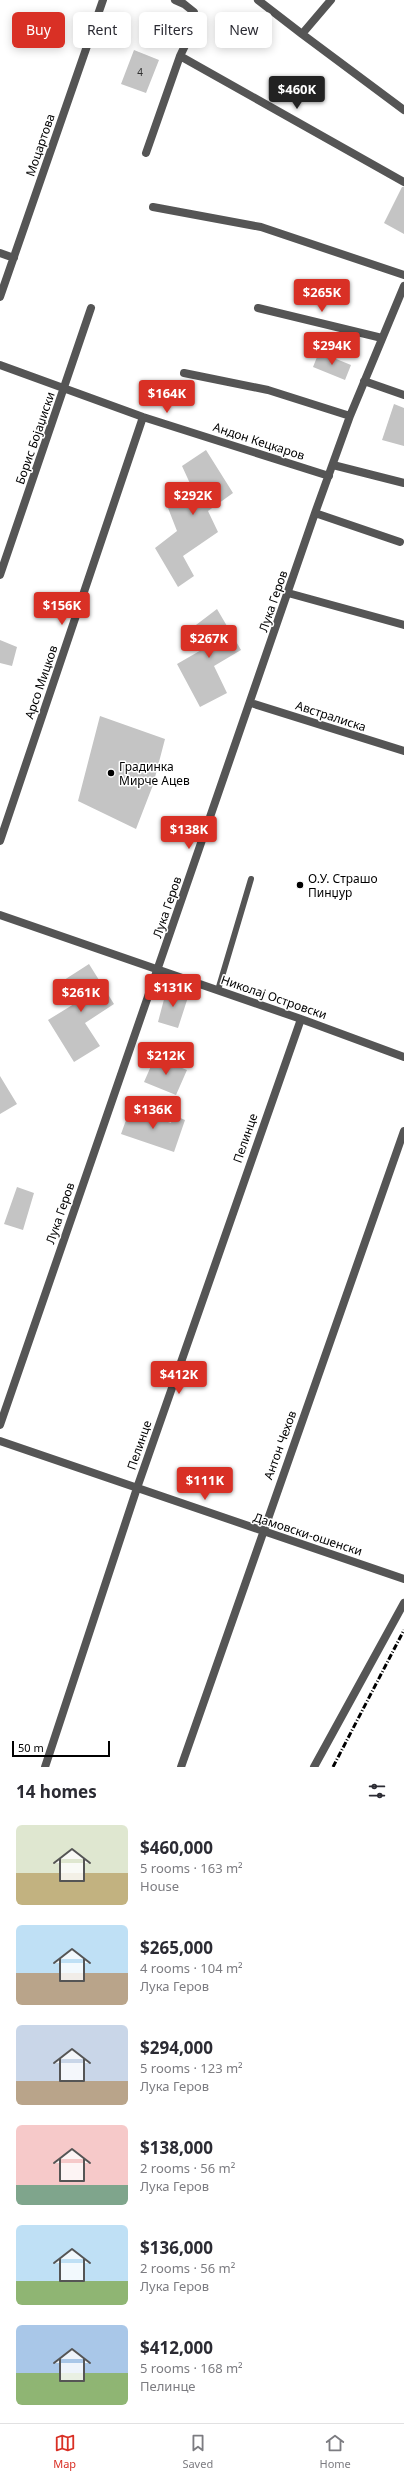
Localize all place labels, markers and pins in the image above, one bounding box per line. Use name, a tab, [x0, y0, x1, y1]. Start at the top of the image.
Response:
pin: $460K	[269, 76, 325, 110]
pin: $265K	[294, 279, 350, 313]
pin: $294K	[304, 332, 360, 366]
pin: $164K	[139, 380, 195, 414]
pin: $292K	[165, 482, 221, 516]
pin: $156K	[34, 592, 90, 626]
pin: $267K	[181, 625, 237, 659]
place label: Градинка Мирче Ацев	[119, 758, 190, 789]
marker: Градинка Мирче Ацев	[106, 768, 116, 778]
pin: $138K	[161, 816, 217, 850]
place label: О.У. Страшо Пинџур	[308, 870, 378, 901]
marker: О.У. Страшо Пинџур	[295, 880, 305, 890]
pin: $131K	[145, 974, 201, 1008]
pin: $261K	[53, 979, 109, 1013]
pin: $212K	[138, 1042, 194, 1076]
pin: $136K	[125, 1096, 181, 1130]
pin: $412K	[151, 1361, 207, 1395]
pin: $111K	[177, 1467, 233, 1501]

